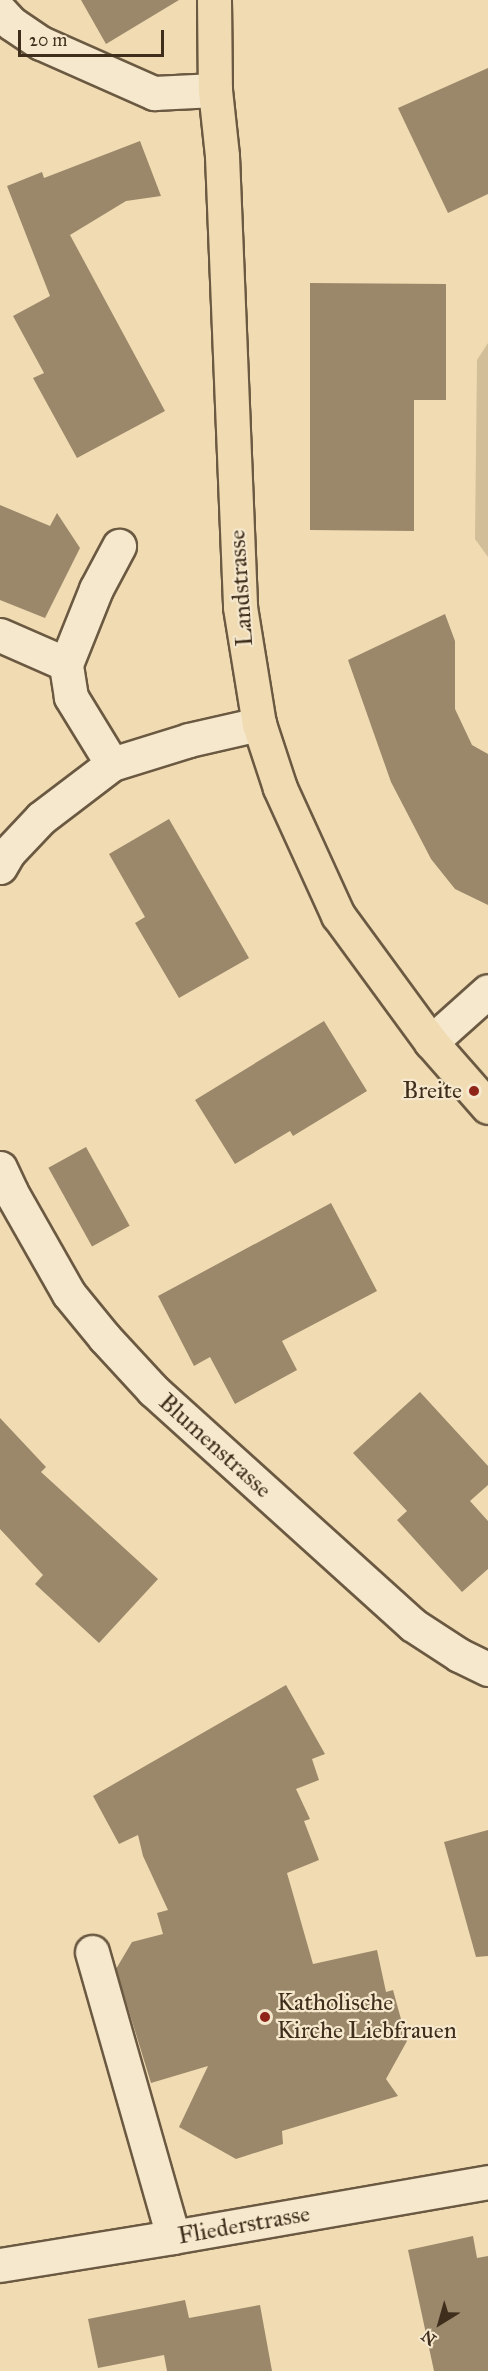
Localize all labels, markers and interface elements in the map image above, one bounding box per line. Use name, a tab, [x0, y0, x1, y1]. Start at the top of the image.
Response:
scale bar	[21, 18, 166, 56]
text: 20 m	[29, 29, 67, 51]
street label: Landstrasse	[223, 529, 259, 647]
place label: Breite	[402, 1077, 462, 1105]
marker: Breite	[467, 1084, 481, 1098]
street label: Blumenstrasse	[153, 1388, 277, 1504]
place label: Katholische Kirche Liebfrauen	[277, 1989, 457, 2045]
marker: Katholische Kirche Liebfrauen	[258, 2010, 272, 2024]
street label: Fliederstrasse	[176, 2199, 312, 2251]
north arrow	[410, 2293, 470, 2353]
text: N	[418, 2326, 440, 2349]

